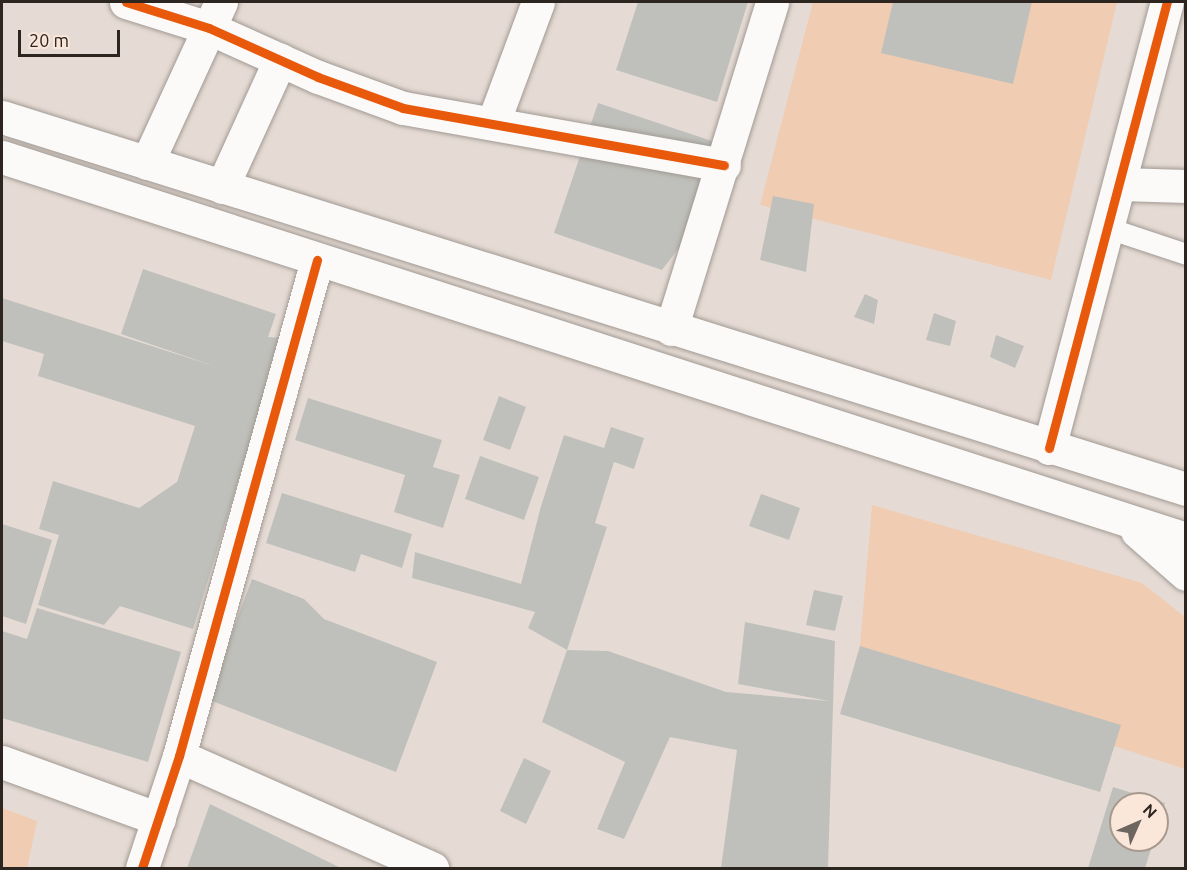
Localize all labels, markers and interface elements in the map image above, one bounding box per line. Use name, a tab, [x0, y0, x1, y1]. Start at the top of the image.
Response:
scale bar	[21, 18, 123, 56]
text: 20 m	[29, 30, 69, 50]
north arrow	[1109, 792, 1169, 852]
text: N	[1140, 800, 1161, 821]

